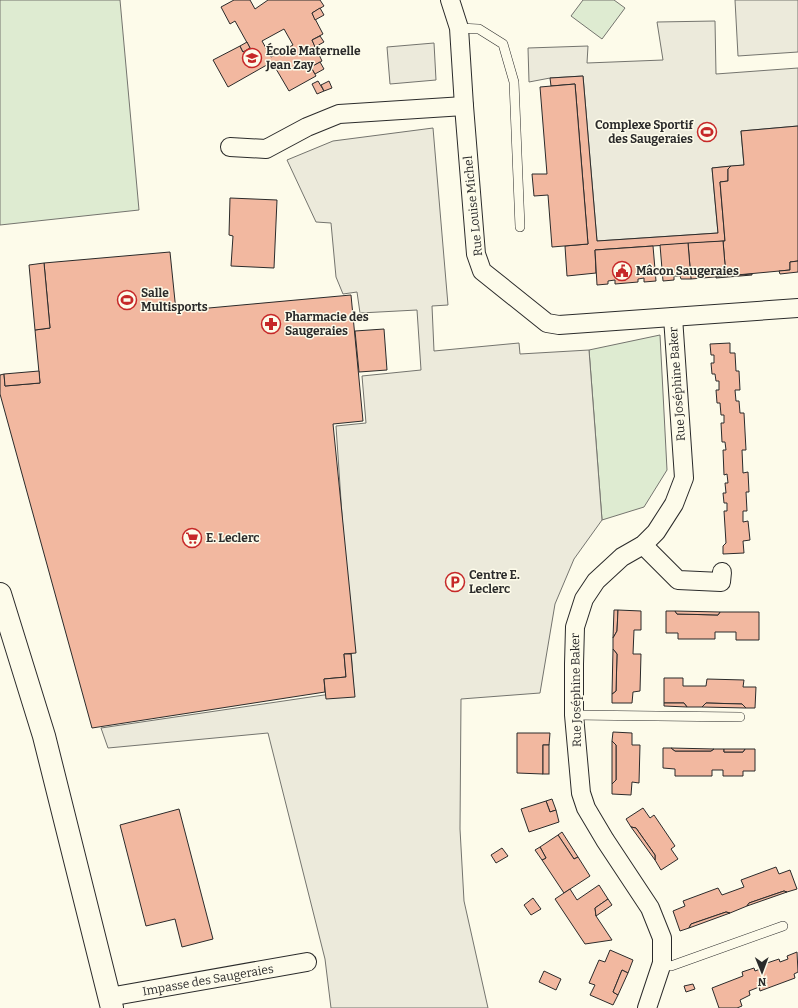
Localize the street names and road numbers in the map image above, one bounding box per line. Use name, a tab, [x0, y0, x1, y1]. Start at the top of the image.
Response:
street label: Rue Louise Michel	[461, 155, 485, 257]
street label: Rue Joséphine Baker	[666, 326, 688, 441]
street label: Rue Joséphine Baker	[568, 632, 584, 747]
street label: Impasse des Saugeraies	[141, 962, 275, 998]

